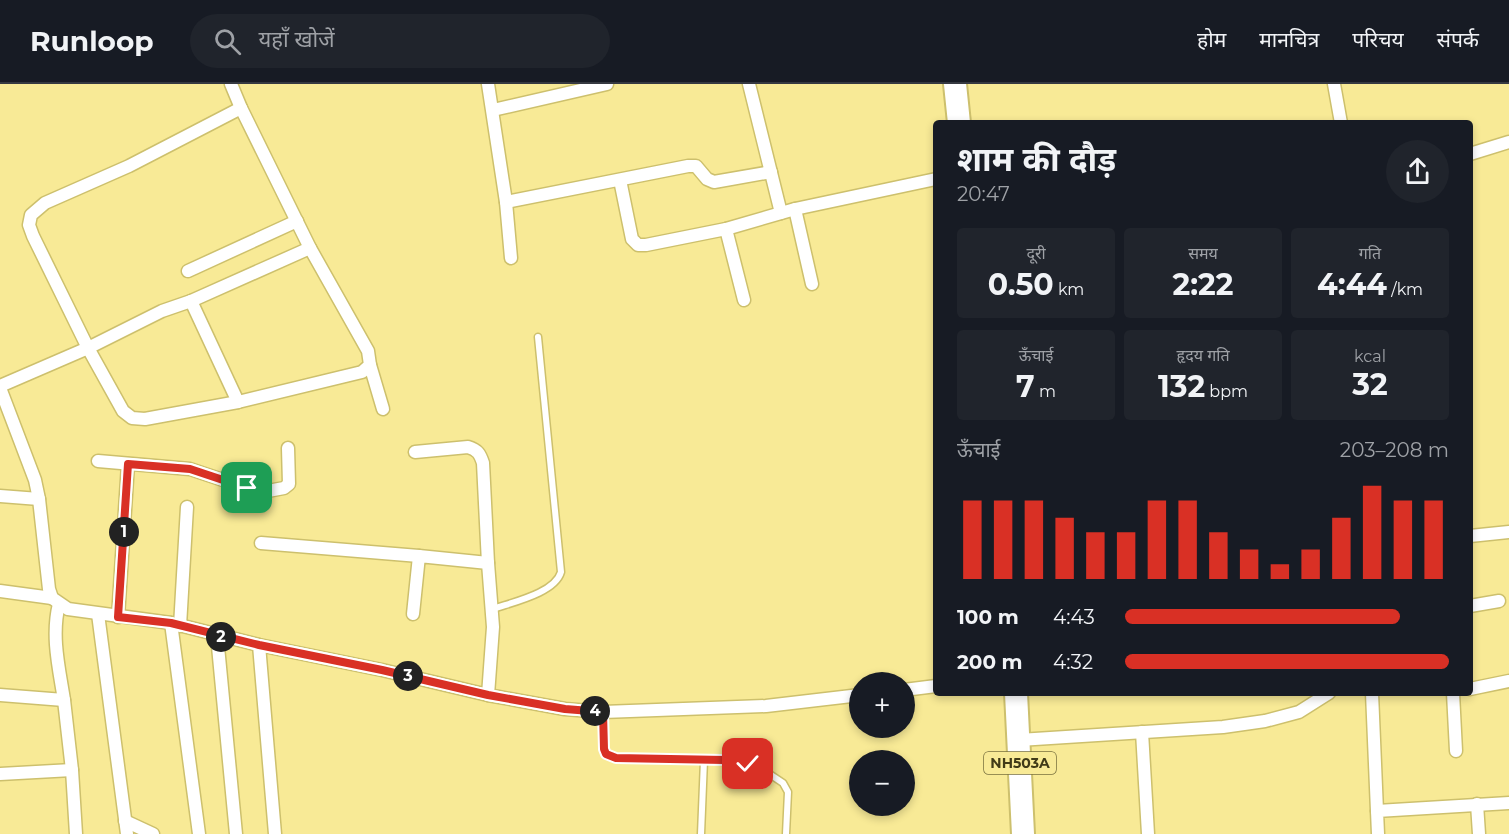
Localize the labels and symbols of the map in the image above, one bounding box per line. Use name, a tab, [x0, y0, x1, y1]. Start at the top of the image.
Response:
pin	[221, 462, 272, 513]
pin: 1	[109, 517, 139, 547]
pin: 2	[206, 622, 236, 652]
pin: 3	[393, 661, 423, 691]
pin: 4	[580, 696, 610, 726]
pin	[722, 738, 773, 789]
road number: NH503A	[984, 752, 1056, 774]

